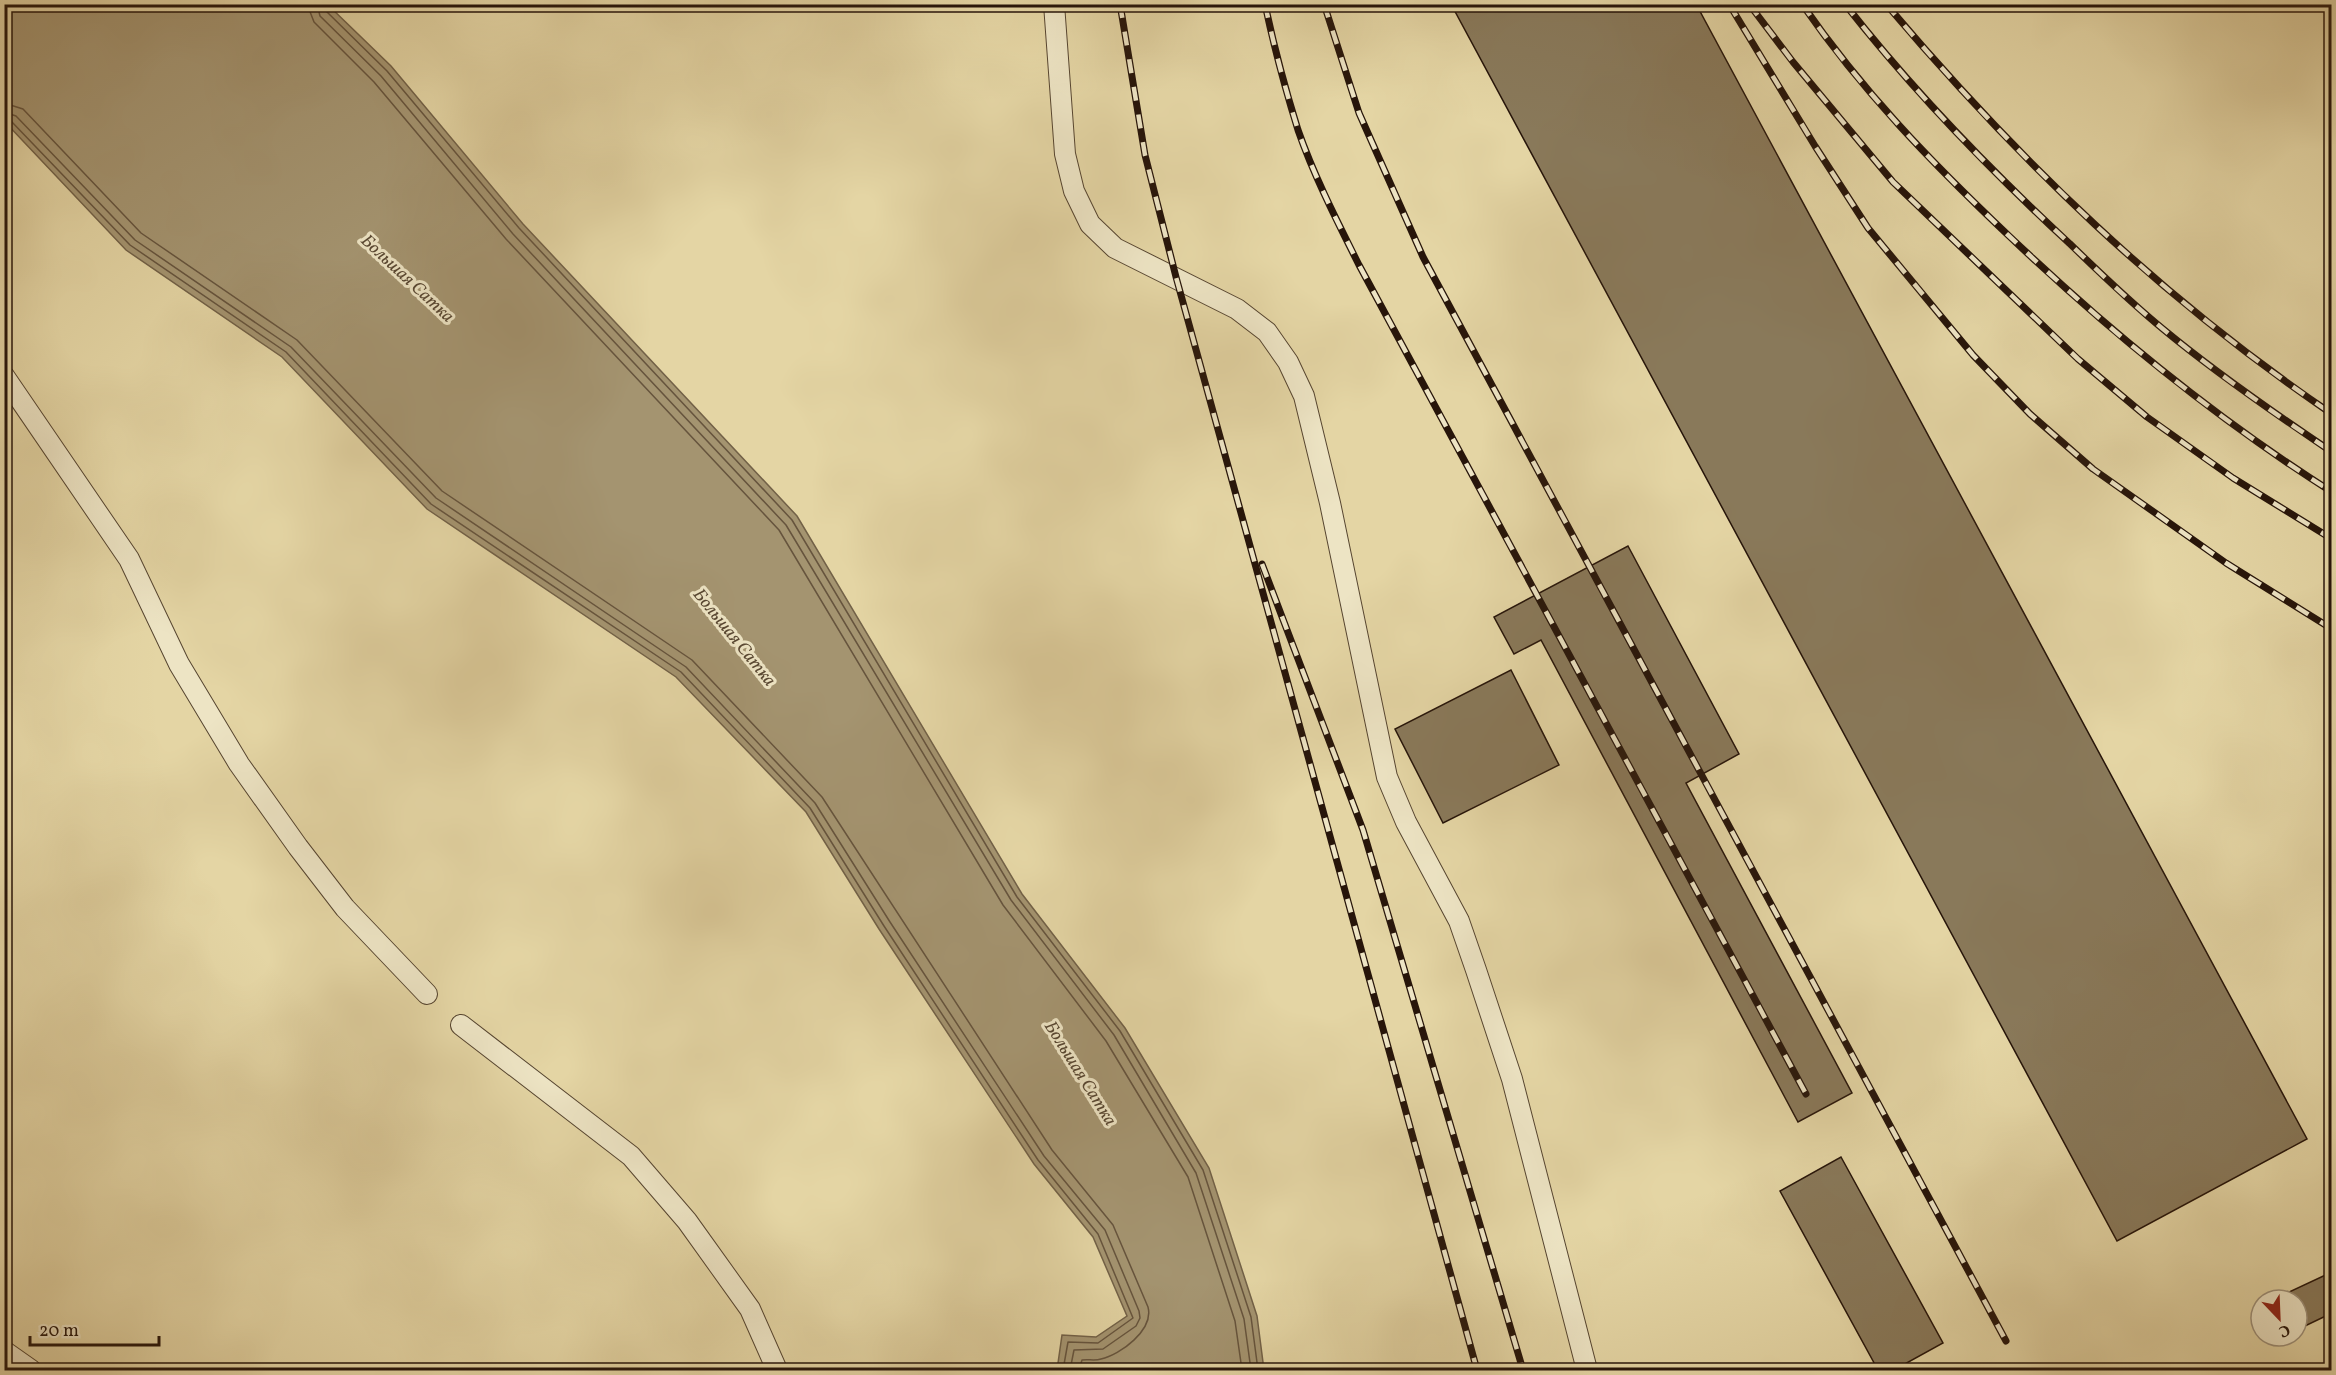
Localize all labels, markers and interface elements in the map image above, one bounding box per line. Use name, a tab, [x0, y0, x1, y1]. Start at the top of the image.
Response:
water label: Большая Сатка	[355, 229, 459, 329]
water label: Большая Сатка	[687, 584, 781, 692]
water label: Большая Сатка	[1038, 1017, 1122, 1131]
north arrow	[2249, 1288, 2309, 1348]
scale bar	[30, 1309, 159, 1347]
text: С	[2275, 1318, 2293, 1342]
text: 20 m	[39, 1319, 79, 1344]

